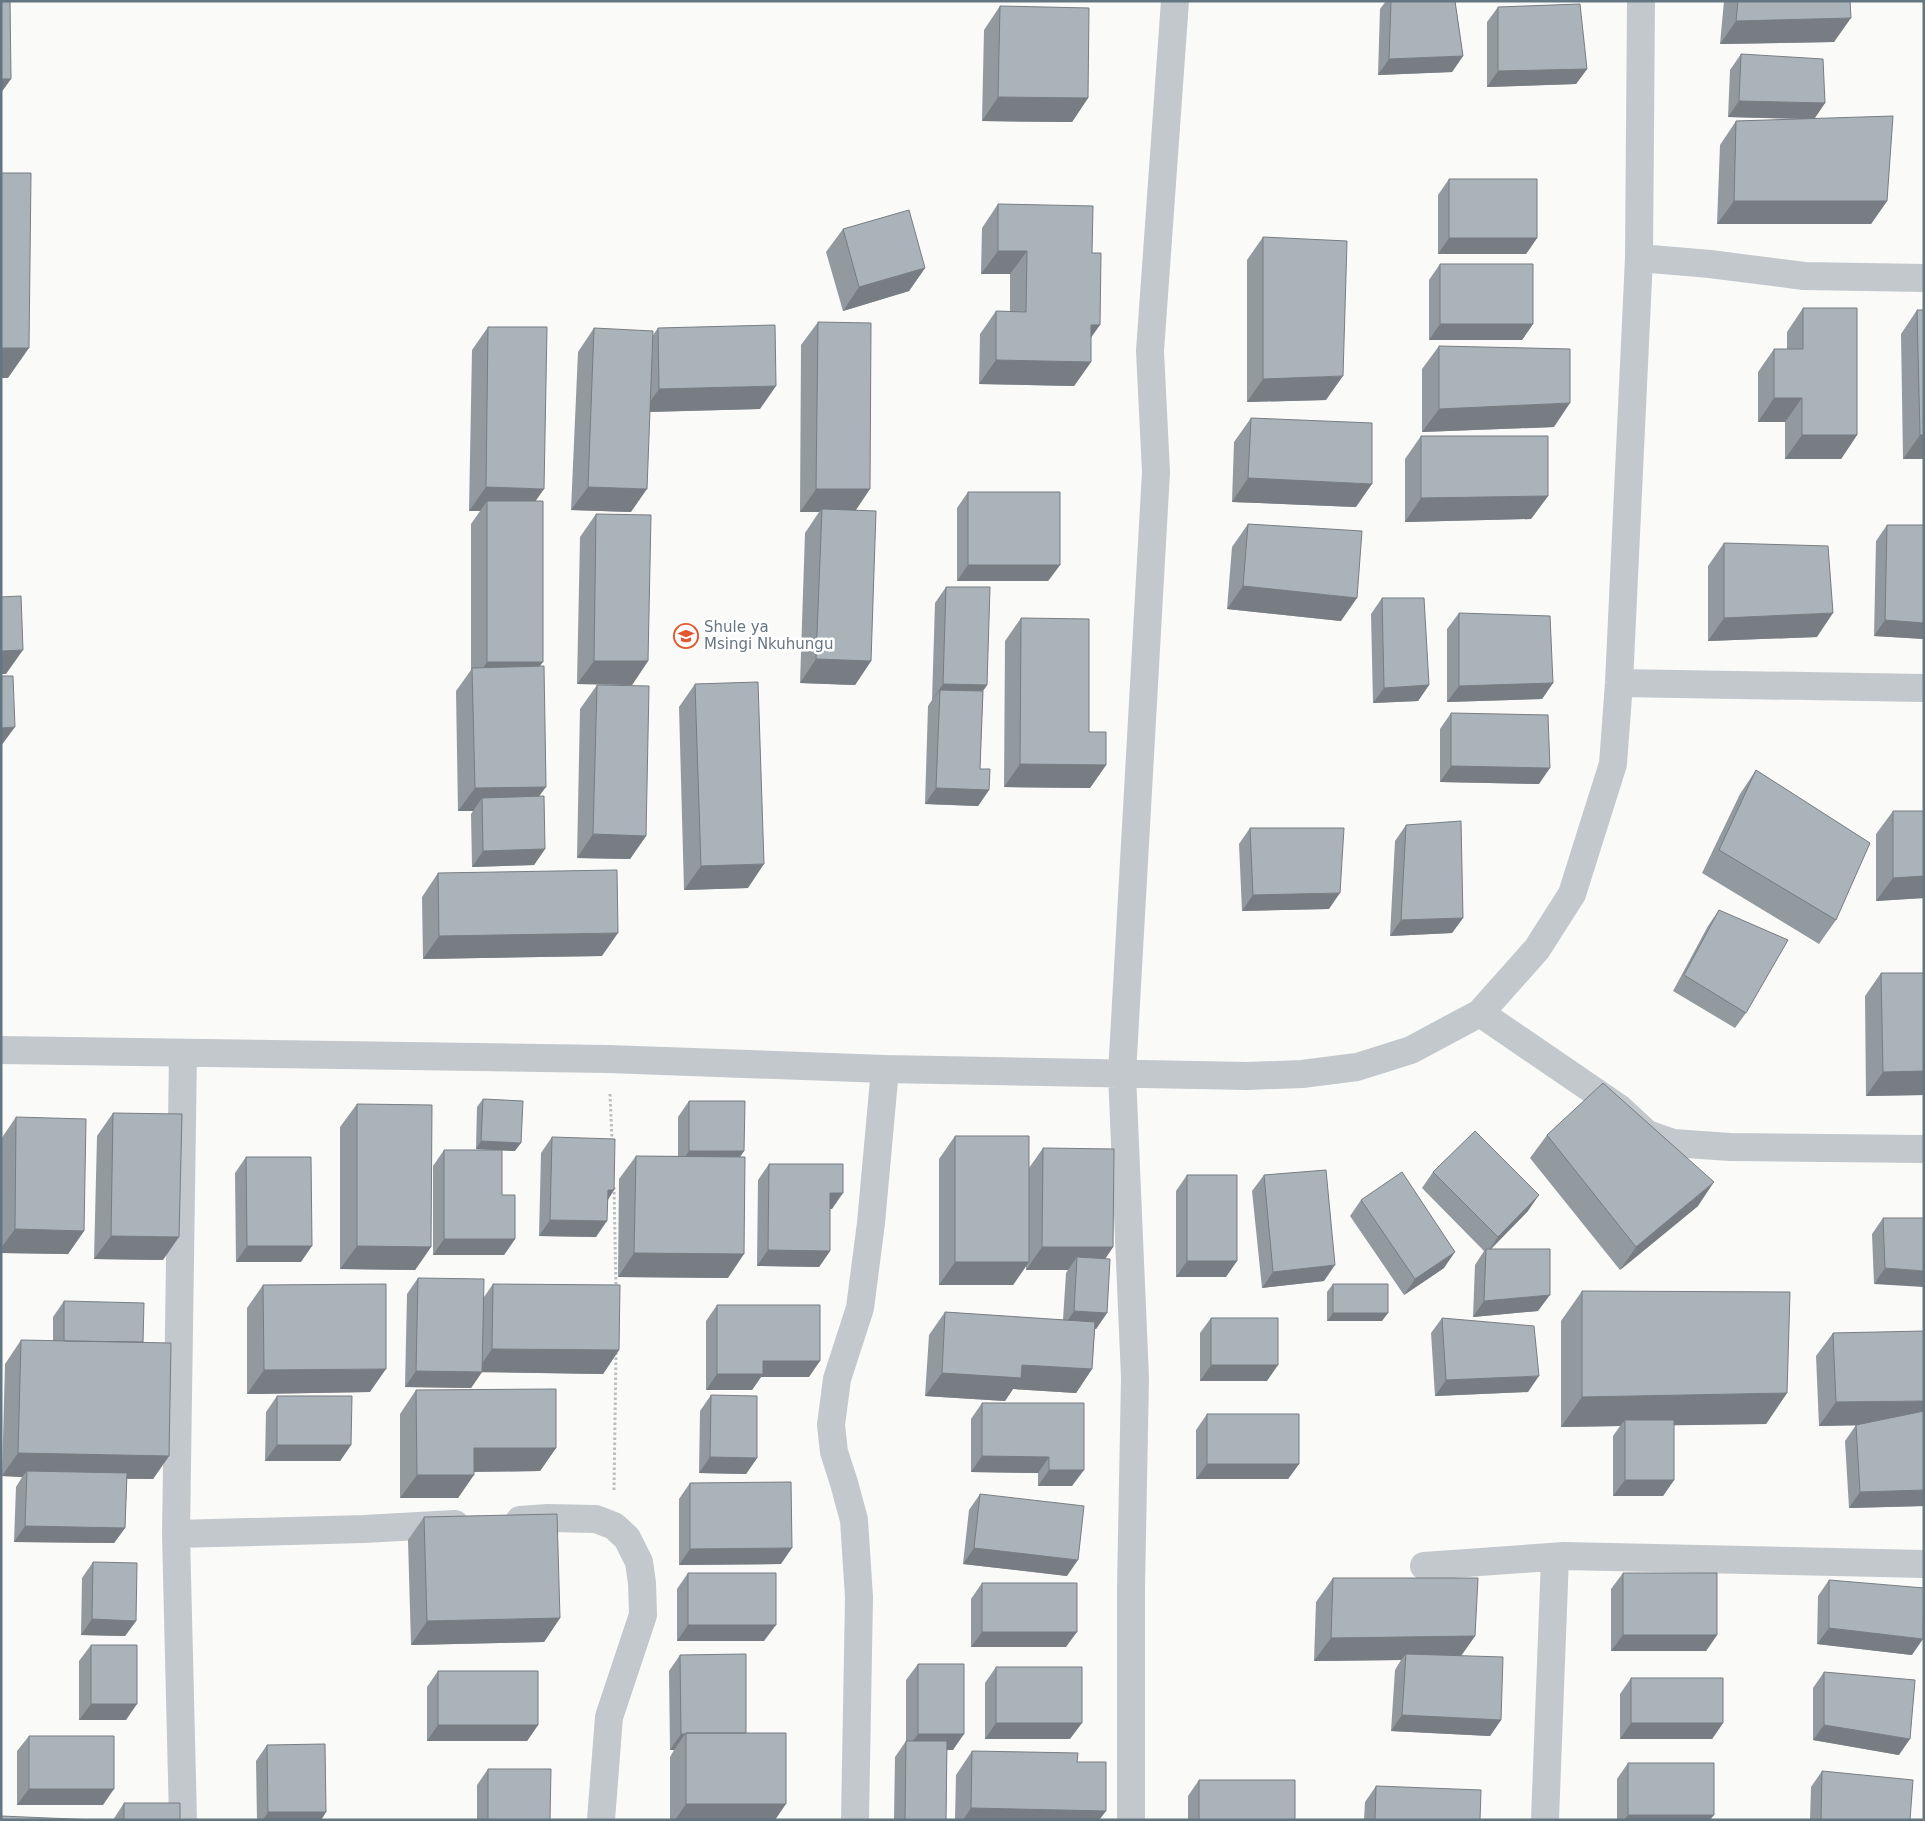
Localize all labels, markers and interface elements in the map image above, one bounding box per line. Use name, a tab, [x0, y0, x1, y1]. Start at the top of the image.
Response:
place label: Shule ya Msingi Nkuhungu	[704, 618, 833, 653]
school or university icon: Shule ya Msingi Nkuhungu	[673, 623, 699, 649]

